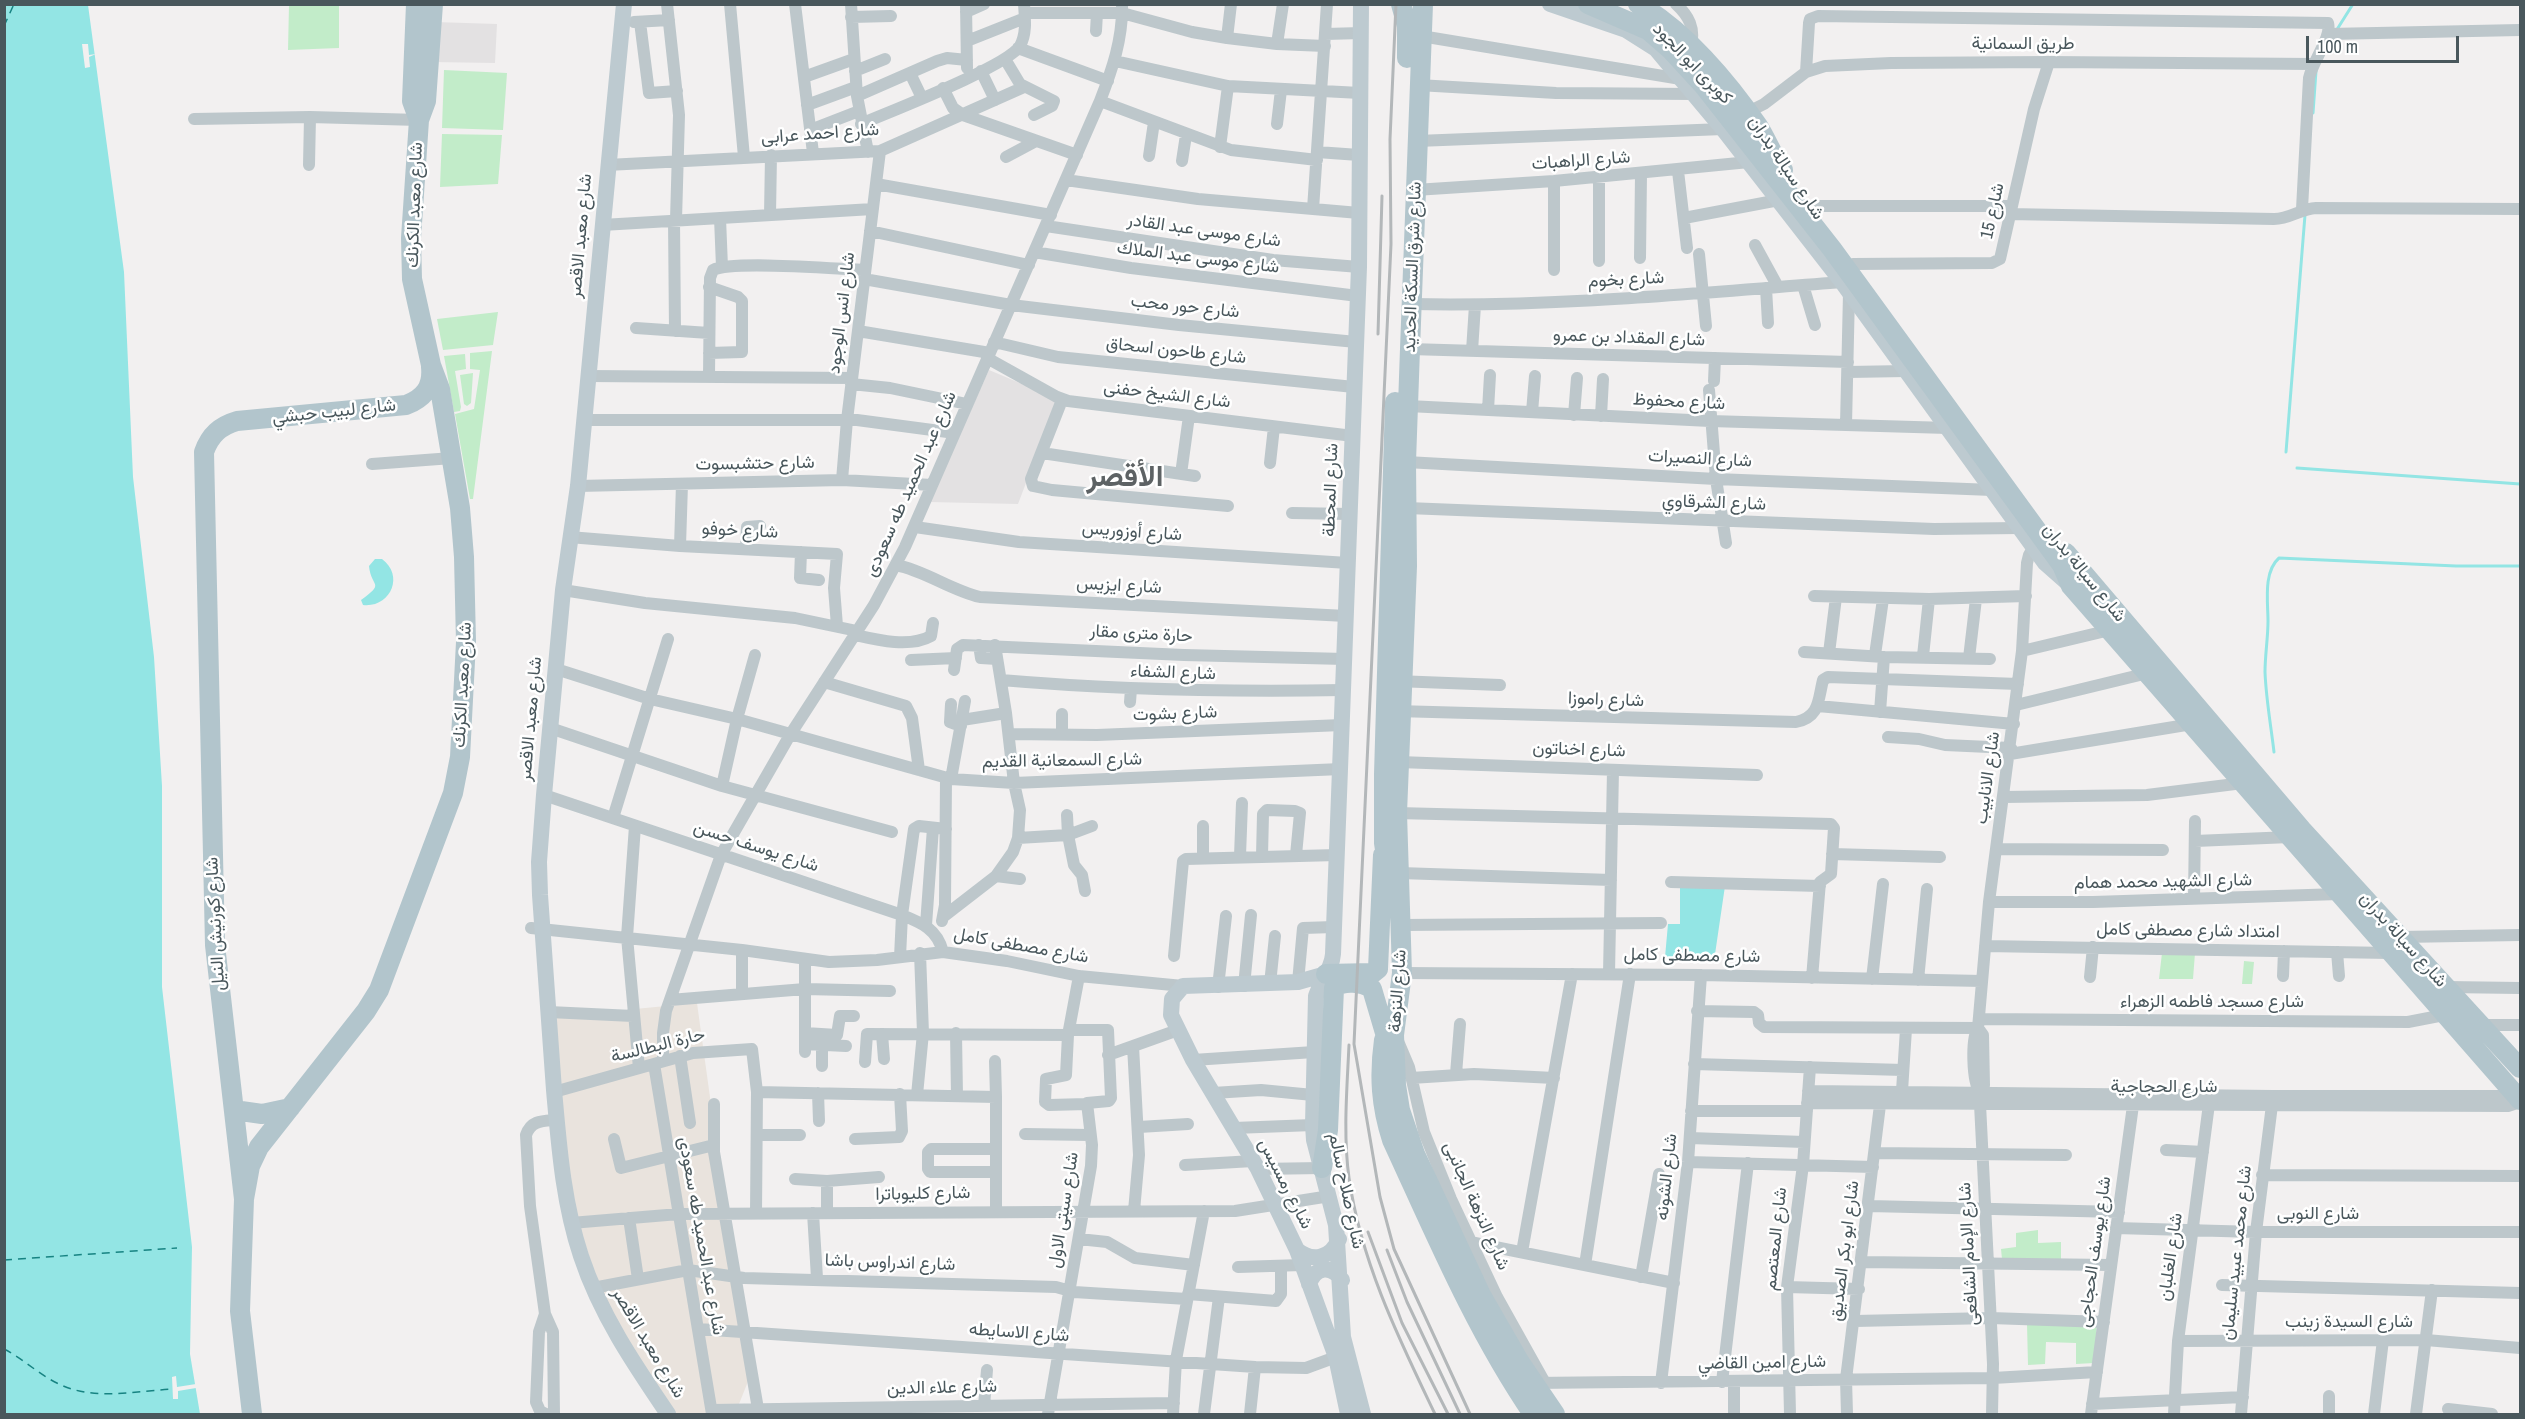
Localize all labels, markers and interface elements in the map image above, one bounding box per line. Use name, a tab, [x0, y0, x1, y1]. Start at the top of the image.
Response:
street label: كوبرى ابو الجود	[1648, 19, 1736, 109]
scale bar	[2309, 24, 2462, 62]
street label: طريق السمانية	[1972, 33, 2074, 55]
text: 100 m	[2317, 34, 2358, 59]
street label: شارع سيالة بدران	[1743, 112, 1829, 224]
street label: شارع احمد عرابى	[760, 119, 880, 149]
street label: شارع معبد الكرنك	[402, 142, 428, 268]
street label: شارع الراهبات	[1531, 147, 1631, 175]
street label: شارع معبد الاقصر	[565, 173, 597, 299]
street label: شارع شرق السكة الحديد	[1399, 181, 1427, 353]
street label: شارع 15	[1977, 181, 2009, 241]
street label: شارع موسى عبد القادر	[1126, 210, 1282, 252]
street label: شارع موسى عبد الملاك	[1116, 237, 1280, 279]
street label: شارع انس الوجود	[824, 251, 860, 375]
street label: شارع بخوم	[1587, 267, 1665, 293]
street label: شارع حور محب	[1130, 291, 1240, 323]
street label: شارع المقداد بن عمرو	[1553, 325, 1705, 351]
street label: شارع طاحون اسحاق	[1105, 333, 1247, 369]
street label: شارع الشيخ حفنى	[1102, 377, 1232, 413]
street label: شارع عبد الحميد طه سعودى	[860, 388, 962, 580]
street label: شارع محفوظ	[1632, 389, 1726, 415]
street label: شارع لبيب حبشي	[271, 395, 397, 429]
street label: شارع المحطة	[1319, 443, 1343, 537]
street label: شارع النصيرات	[1648, 445, 1752, 473]
street label: شارع حتشبسوت	[695, 452, 815, 476]
district label: الأقصر	[1086, 460, 1164, 496]
street label: شارع الشرقاوي	[1662, 490, 1766, 516]
street label: شارع خوفو	[701, 518, 779, 544]
street label: شارع أوزوريس	[1081, 518, 1183, 546]
street label: شارع سيالة بدران	[2038, 519, 2130, 627]
street label: شارع ايزيس	[1076, 573, 1162, 599]
street label: حارة مترى مقار	[1089, 621, 1193, 647]
street label: شارع معبد الكرنك	[449, 622, 477, 748]
street label: شارع معبد الاقصر	[515, 656, 547, 782]
street label: شارع الشفاء	[1130, 661, 1216, 685]
street label: شارع راموزا	[1568, 688, 1644, 712]
street label: شارع بشوت	[1132, 702, 1218, 726]
street label: شارع الانابيب	[1971, 730, 2005, 826]
street label: شارع اخناتون	[1532, 738, 1626, 762]
street label: شارع السمعانية القديم	[982, 749, 1142, 773]
street label: شارع يوسف حسن	[691, 817, 821, 877]
street label: شارع كورنيش النيل	[202, 857, 230, 991]
street label: شارع الشهيد محمد همام	[2074, 870, 2252, 894]
street label: شارع سيالة بدران	[2355, 888, 2451, 992]
street label: امتداد شارع مصطفى كامل	[2096, 919, 2280, 943]
street label: شارع مصطفى كامل	[952, 924, 1090, 968]
street label: شارع مصطفى كامل	[1624, 944, 1760, 968]
street label: شارع النزهة	[1384, 949, 1412, 1033]
street label: شارع مسجد فاطمه الزهراء	[2120, 991, 2304, 1013]
street label: حارة البطالسة	[609, 1024, 707, 1068]
street label: شارع الحجاجية	[2111, 1076, 2217, 1098]
street label: شارع صلاح سالم	[1323, 1131, 1369, 1251]
street label: شارع الشونه	[1652, 1132, 1682, 1222]
street label: شارع عبد الحميد طه سعودى	[673, 1135, 729, 1337]
street label: شارع رمسيس	[1253, 1135, 1317, 1233]
street label: شارع النزهة الجانبى	[1438, 1138, 1514, 1274]
street label: شارع سيتى الاول	[1044, 1150, 1084, 1270]
street label: شارع محمد عبيد سليمان	[2217, 1165, 2257, 1341]
street label: شارع يوسف الحجاجى	[2074, 1175, 2116, 1329]
street label: شارع ابو بكر الصديق	[1826, 1180, 1864, 1322]
street label: شارع كليوباترا	[875, 1182, 971, 1206]
street label: شارع الإمام الشافعى	[1954, 1182, 1984, 1326]
street label: شارع المعتصم	[1760, 1186, 1792, 1292]
street label: شارع النوبى	[2277, 1203, 2359, 1225]
street label: شارع الغلبان	[2154, 1212, 2188, 1302]
street label: شارع اندراوس باشا	[824, 1250, 956, 1276]
street label: شارع معبد الاقصر	[607, 1284, 689, 1402]
street label: شارع السيدة زينب	[2285, 1311, 2413, 1333]
street label: شارع الاسايطه	[968, 1319, 1070, 1347]
street label: شارع امين القاضي	[1698, 1351, 1826, 1375]
street label: شارع علاء الدين	[887, 1376, 997, 1400]

